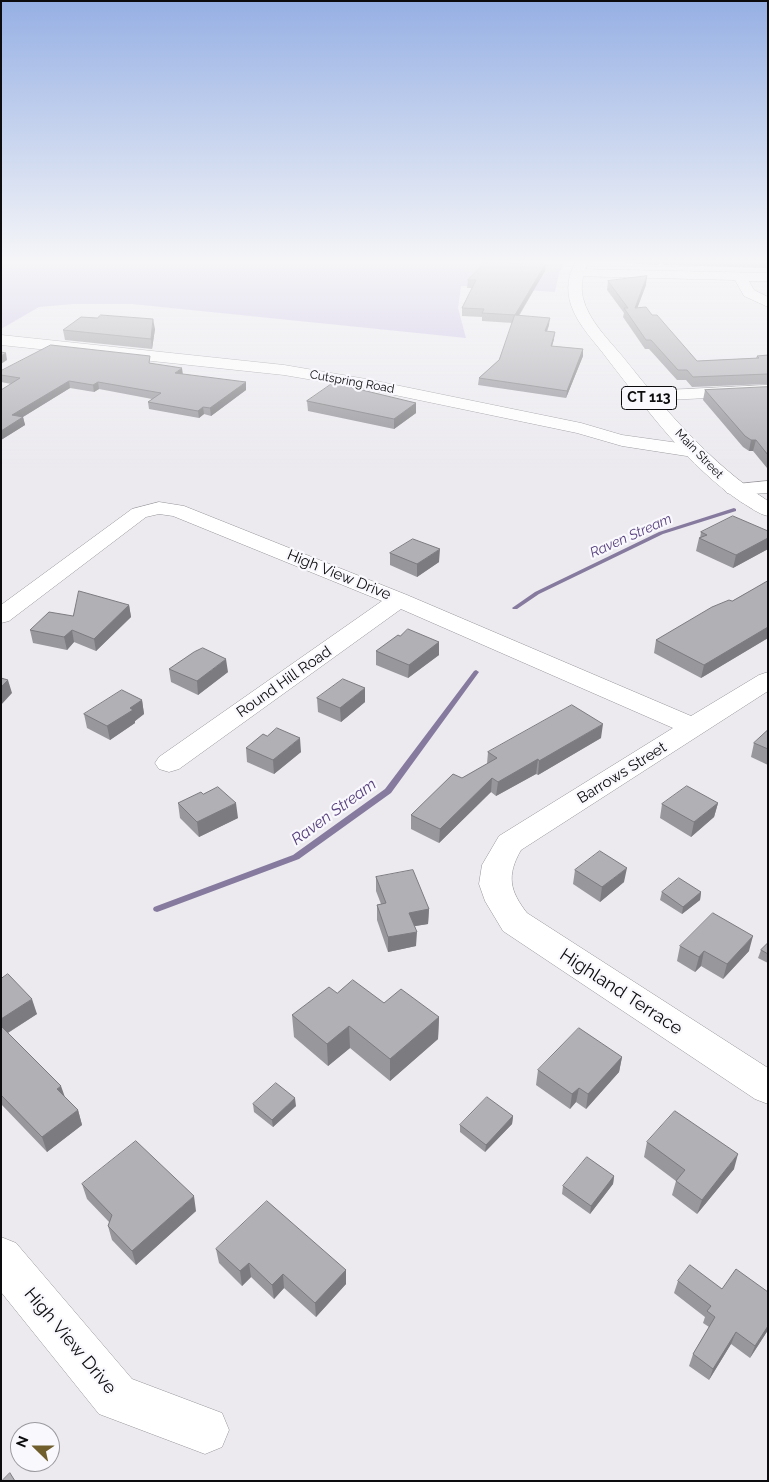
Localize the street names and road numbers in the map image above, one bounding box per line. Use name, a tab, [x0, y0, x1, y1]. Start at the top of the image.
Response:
street label: Cutspring Road	[309, 367, 395, 397]
road number: CT 113	[622, 386, 676, 409]
street label: Main Street	[672, 426, 726, 482]
street label: High View Drive	[285, 546, 393, 604]
street label: Round Hill Road	[233, 643, 335, 721]
street label: Barrows Street	[574, 738, 670, 808]
street label: Highland Terrace	[556, 944, 686, 1040]
street label: High View Drive	[19, 1283, 121, 1399]

